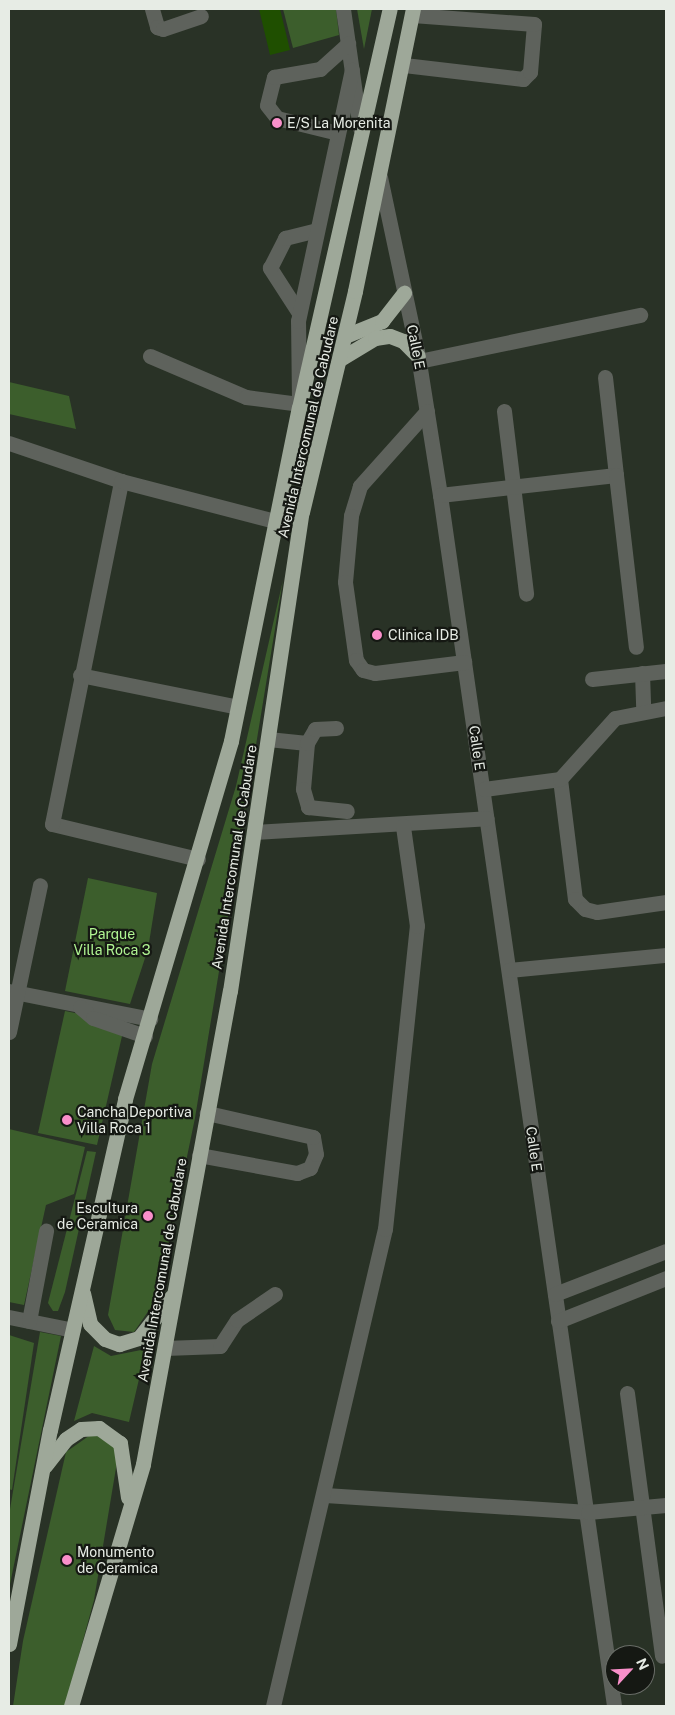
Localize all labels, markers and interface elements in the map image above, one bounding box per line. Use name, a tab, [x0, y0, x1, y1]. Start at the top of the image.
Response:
place label: E/S La Morenita	[287, 115, 391, 131]
marker: E/S La Morenita	[271, 117, 283, 129]
street label: Avenida Intercomunal de Cabudare	[274, 314, 342, 540]
street label: Calle E	[403, 323, 429, 371]
place label: Clinica IDB	[388, 627, 459, 643]
marker: Clinica IDB	[370, 628, 384, 642]
street label: Calle E	[466, 724, 488, 772]
street label: Avenida Intercomunal de Cabudare	[208, 743, 260, 971]
park label: Parque Villa Roca 3	[74, 926, 150, 959]
place label: Cancha Deportiva Villa Roca 1	[77, 1104, 192, 1136]
marker: Cancha Deportiva Villa Roca 1	[61, 1114, 73, 1126]
street label: Calle E	[523, 1125, 545, 1173]
street label: Avenida Intercomunal de Cabudare	[134, 1157, 190, 1383]
place label: Escultura de Ceramica	[57, 1200, 138, 1232]
marker: Escultura de Ceramica	[142, 1210, 154, 1222]
place label: Monumento de Ceramica	[77, 1544, 158, 1576]
marker: Monumento de Ceramica	[61, 1554, 73, 1566]
north arrow	[605, 1645, 655, 1695]
text: N	[633, 1656, 652, 1672]

